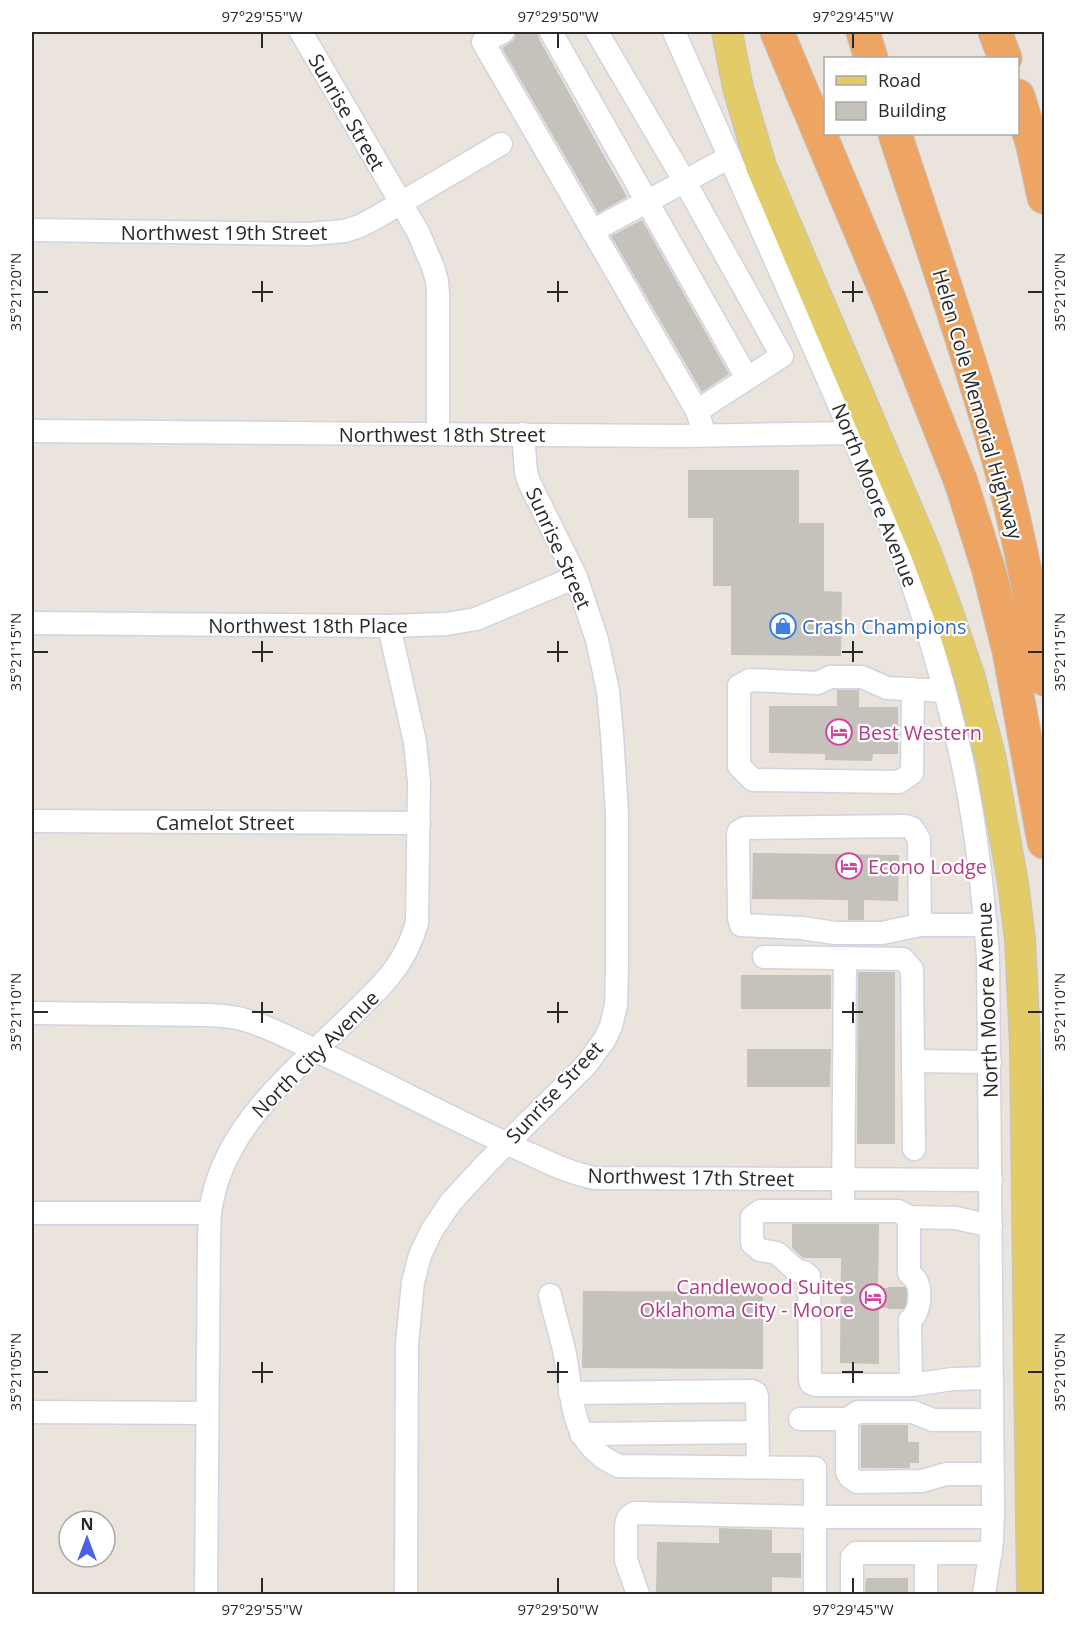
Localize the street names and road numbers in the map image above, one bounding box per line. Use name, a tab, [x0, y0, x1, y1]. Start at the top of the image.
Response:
street label: Sunrise Street	[303, 49, 391, 175]
street label: Northwest 19th Street	[121, 219, 327, 246]
street label: Helen Cole Memorial Highway	[926, 266, 1030, 543]
street label: North Moore Avenue	[826, 399, 924, 591]
street label: Northwest 18th Street	[339, 421, 545, 448]
street label: Sunrise Street	[520, 483, 598, 613]
street label: Northwest 18th Place	[208, 612, 408, 639]
street label: Camelot Street	[156, 809, 294, 836]
street label: North Moore Avenue	[970, 902, 1004, 1098]
street label: North City Avenue	[246, 985, 384, 1123]
street label: Sunrise Street	[500, 1035, 608, 1149]
street label: Northwest 17th Street	[587, 1162, 795, 1192]

